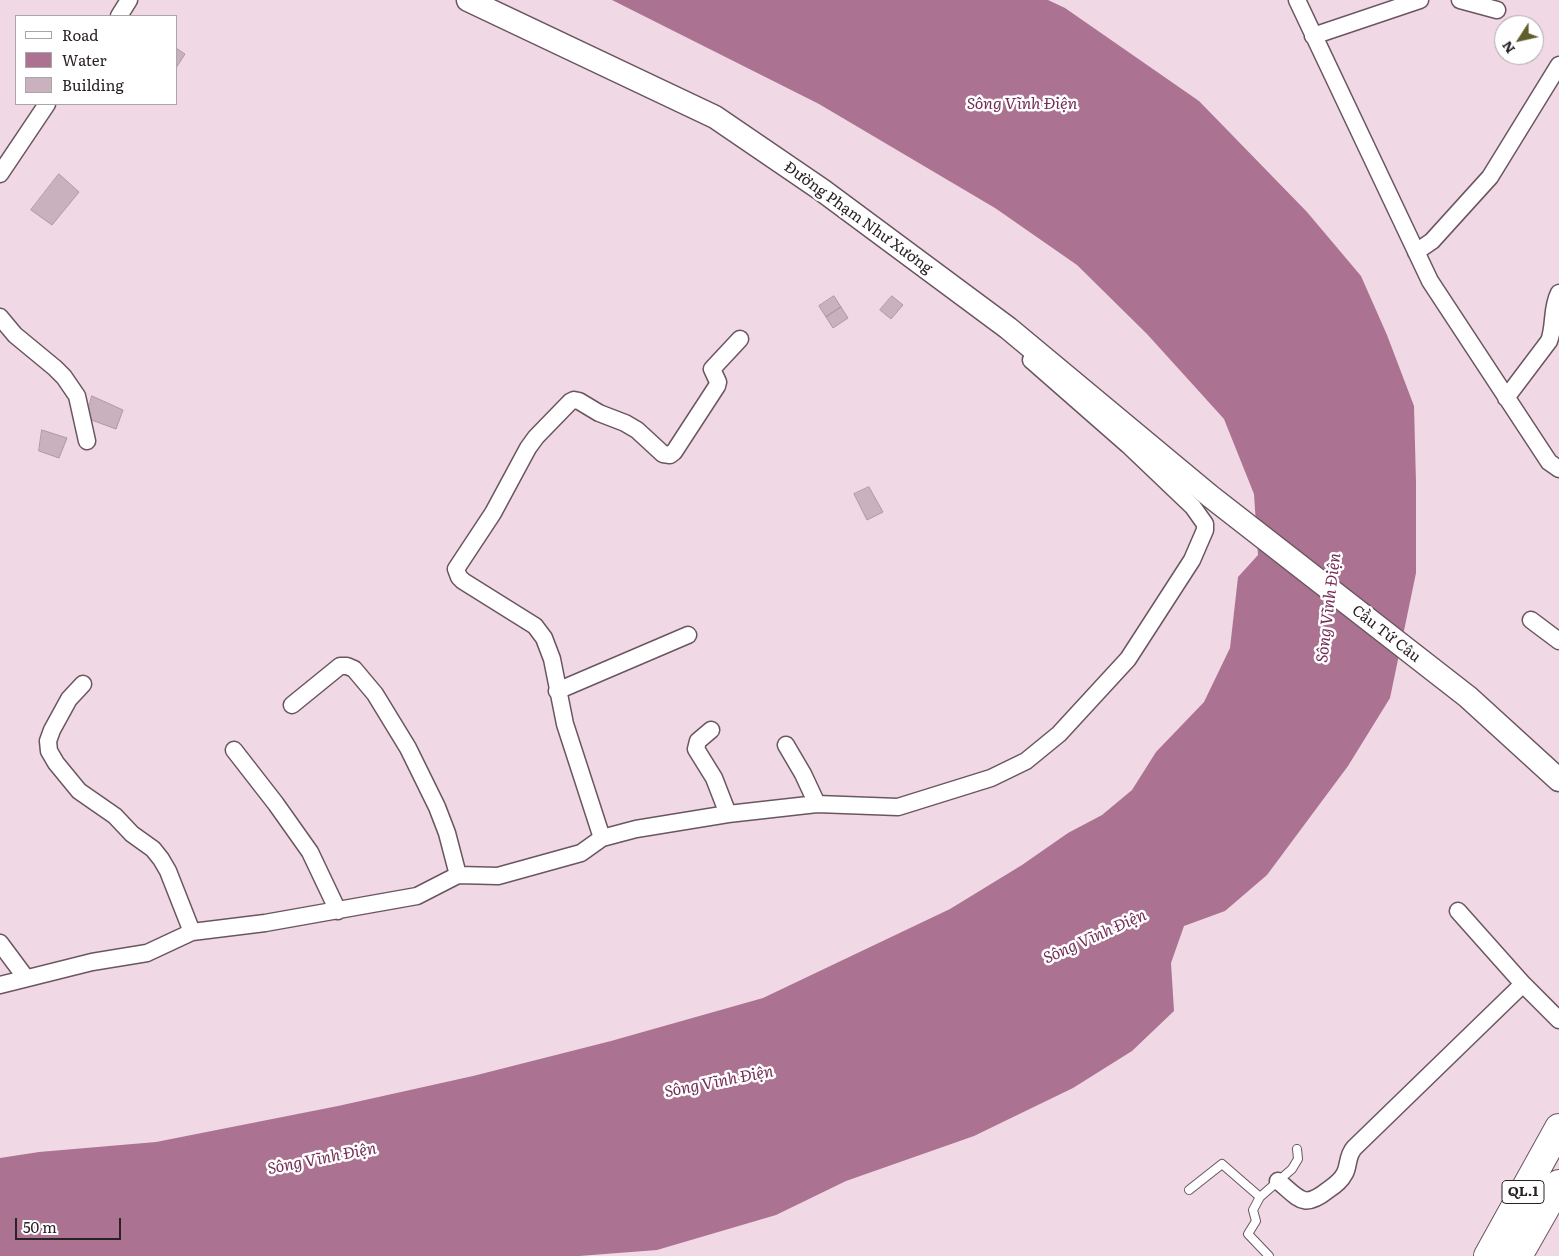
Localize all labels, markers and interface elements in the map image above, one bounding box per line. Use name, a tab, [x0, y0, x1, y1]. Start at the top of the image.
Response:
legend	[15, 15, 178, 105]
north arrow	[1494, 15, 1544, 65]
text: Road	[62, 23, 98, 46]
text: N	[1496, 37, 1519, 59]
text: Water	[62, 48, 107, 71]
text: Building	[62, 73, 124, 96]
water label: Sông Vĩnh Điện	[967, 94, 1077, 114]
street label: Đường Phạm Như Xương	[780, 158, 936, 278]
water label: Sông Vĩnh Điện	[1313, 552, 1345, 664]
street label: Cầu Tứ Câu	[1348, 602, 1424, 666]
water label: Sông Vĩnh Điện	[1041, 906, 1149, 968]
water label: Sông Vĩnh Điện	[663, 1062, 775, 1102]
water label: Sông Vĩnh Điện	[266, 1139, 378, 1179]
road number: QL.1	[1502, 1180, 1544, 1204]
scale bar	[18, 1208, 124, 1240]
text: 50 m	[23, 1215, 57, 1238]

